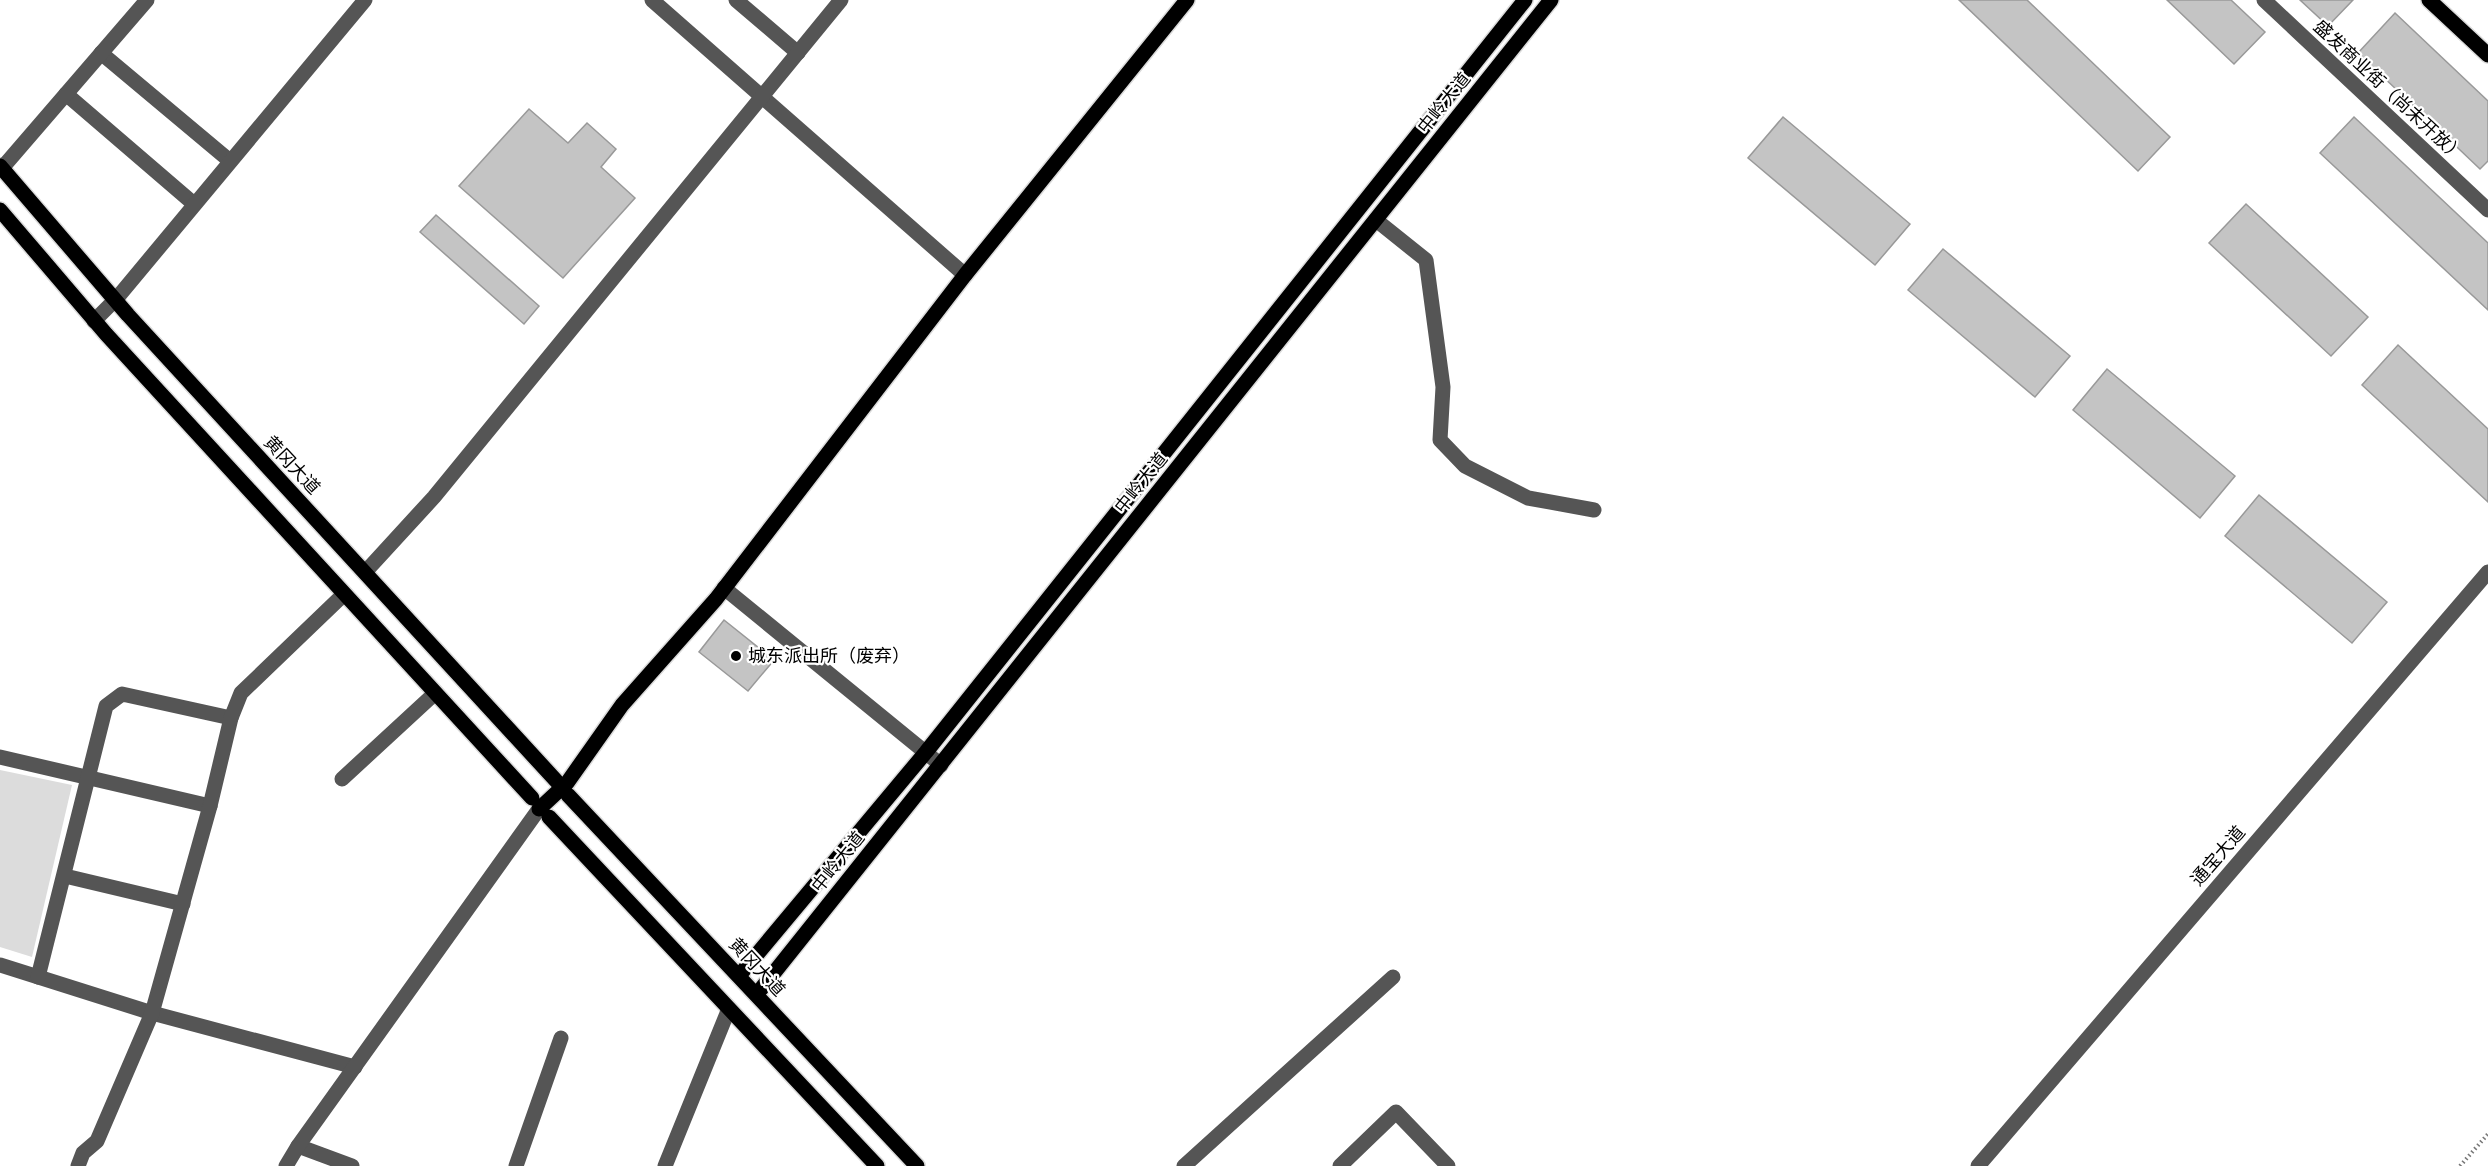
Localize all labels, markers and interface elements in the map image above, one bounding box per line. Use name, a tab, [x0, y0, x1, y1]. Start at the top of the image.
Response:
street label: 盛发商业街（尚未开放）	[2309, 15, 2469, 167]
street label: 中岭大道	[1413, 68, 1475, 138]
street label: 黄冈大道	[259, 431, 325, 499]
street label: 中岭大道	[1110, 448, 1172, 518]
place label: 城东派出所（废弃）	[748, 645, 910, 667]
marker: 城东派出所（废弃）	[729, 649, 743, 663]
street label: 通宝大道	[2186, 822, 2250, 890]
street label: 中岭大道	[807, 827, 869, 897]
street label: 黄冈大道	[724, 933, 790, 1001]

